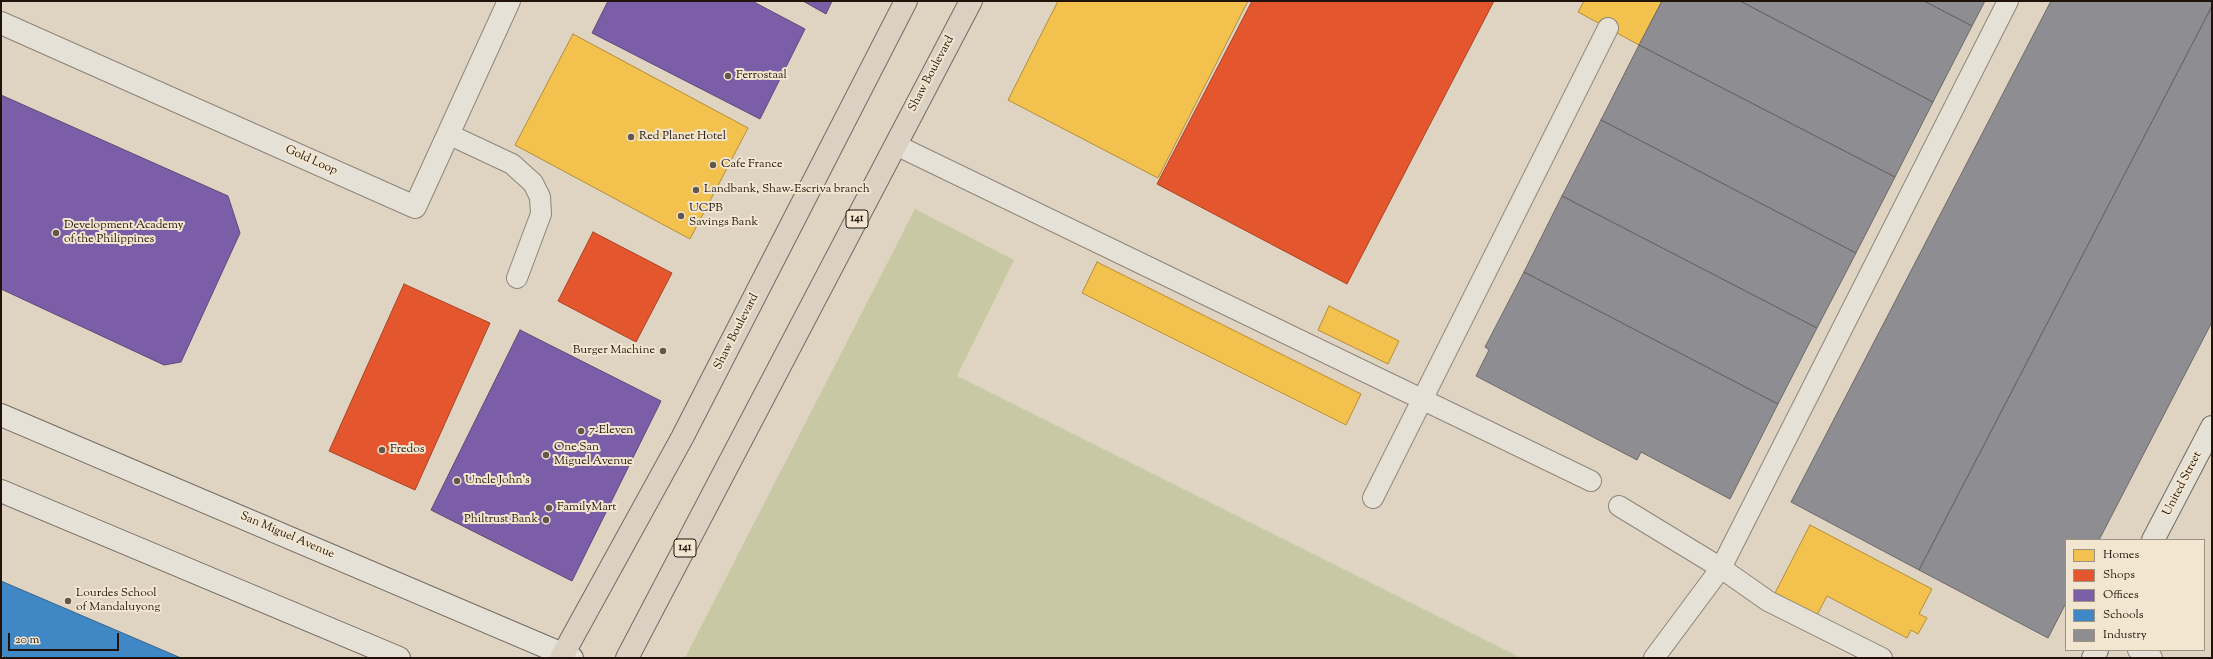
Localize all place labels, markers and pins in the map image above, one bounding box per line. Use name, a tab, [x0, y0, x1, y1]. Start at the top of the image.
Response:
place label: Ferrostaal	[736, 69, 787, 83]
marker: Ferrostaal	[723, 71, 733, 81]
place label: Red Planet Hotel	[639, 130, 726, 144]
marker: Red Planet Hotel	[626, 132, 636, 142]
place label: Cafe France	[721, 158, 783, 172]
marker: Cafe France	[708, 160, 718, 170]
place label: Landbank, Shaw-Escriva branch	[704, 183, 870, 197]
marker: Landbank, Shaw-Escriva branch	[691, 185, 701, 195]
place label: UCPB Savings Bank	[689, 202, 758, 230]
marker: UCPB Savings Bank	[676, 211, 686, 221]
place label: Development Academy of the Philippines	[64, 219, 183, 247]
marker: Development Academy of the Philippines	[51, 228, 61, 238]
place label: Burger Machine	[573, 344, 655, 358]
marker: Burger Machine	[658, 346, 668, 356]
place label: 7-Eleven	[589, 424, 633, 438]
marker: 7-Eleven	[576, 426, 586, 436]
place label: One San Miguel Avenue	[554, 441, 633, 469]
place label: Fredos	[390, 443, 424, 457]
marker: Fredos	[377, 445, 387, 455]
marker: One San Miguel Avenue	[541, 450, 551, 460]
place label: Uncle John's	[465, 474, 530, 488]
marker: Uncle John's	[452, 476, 462, 486]
place label: FamilyMart	[557, 501, 616, 515]
marker: FamilyMart	[544, 503, 554, 513]
place label: Philtrust Bank	[464, 513, 538, 527]
marker: Philtrust Bank	[541, 515, 551, 525]
place label: Lourdes School of Mandaluyong	[76, 587, 160, 615]
marker: Lourdes School of Mandaluyong	[63, 596, 73, 606]

